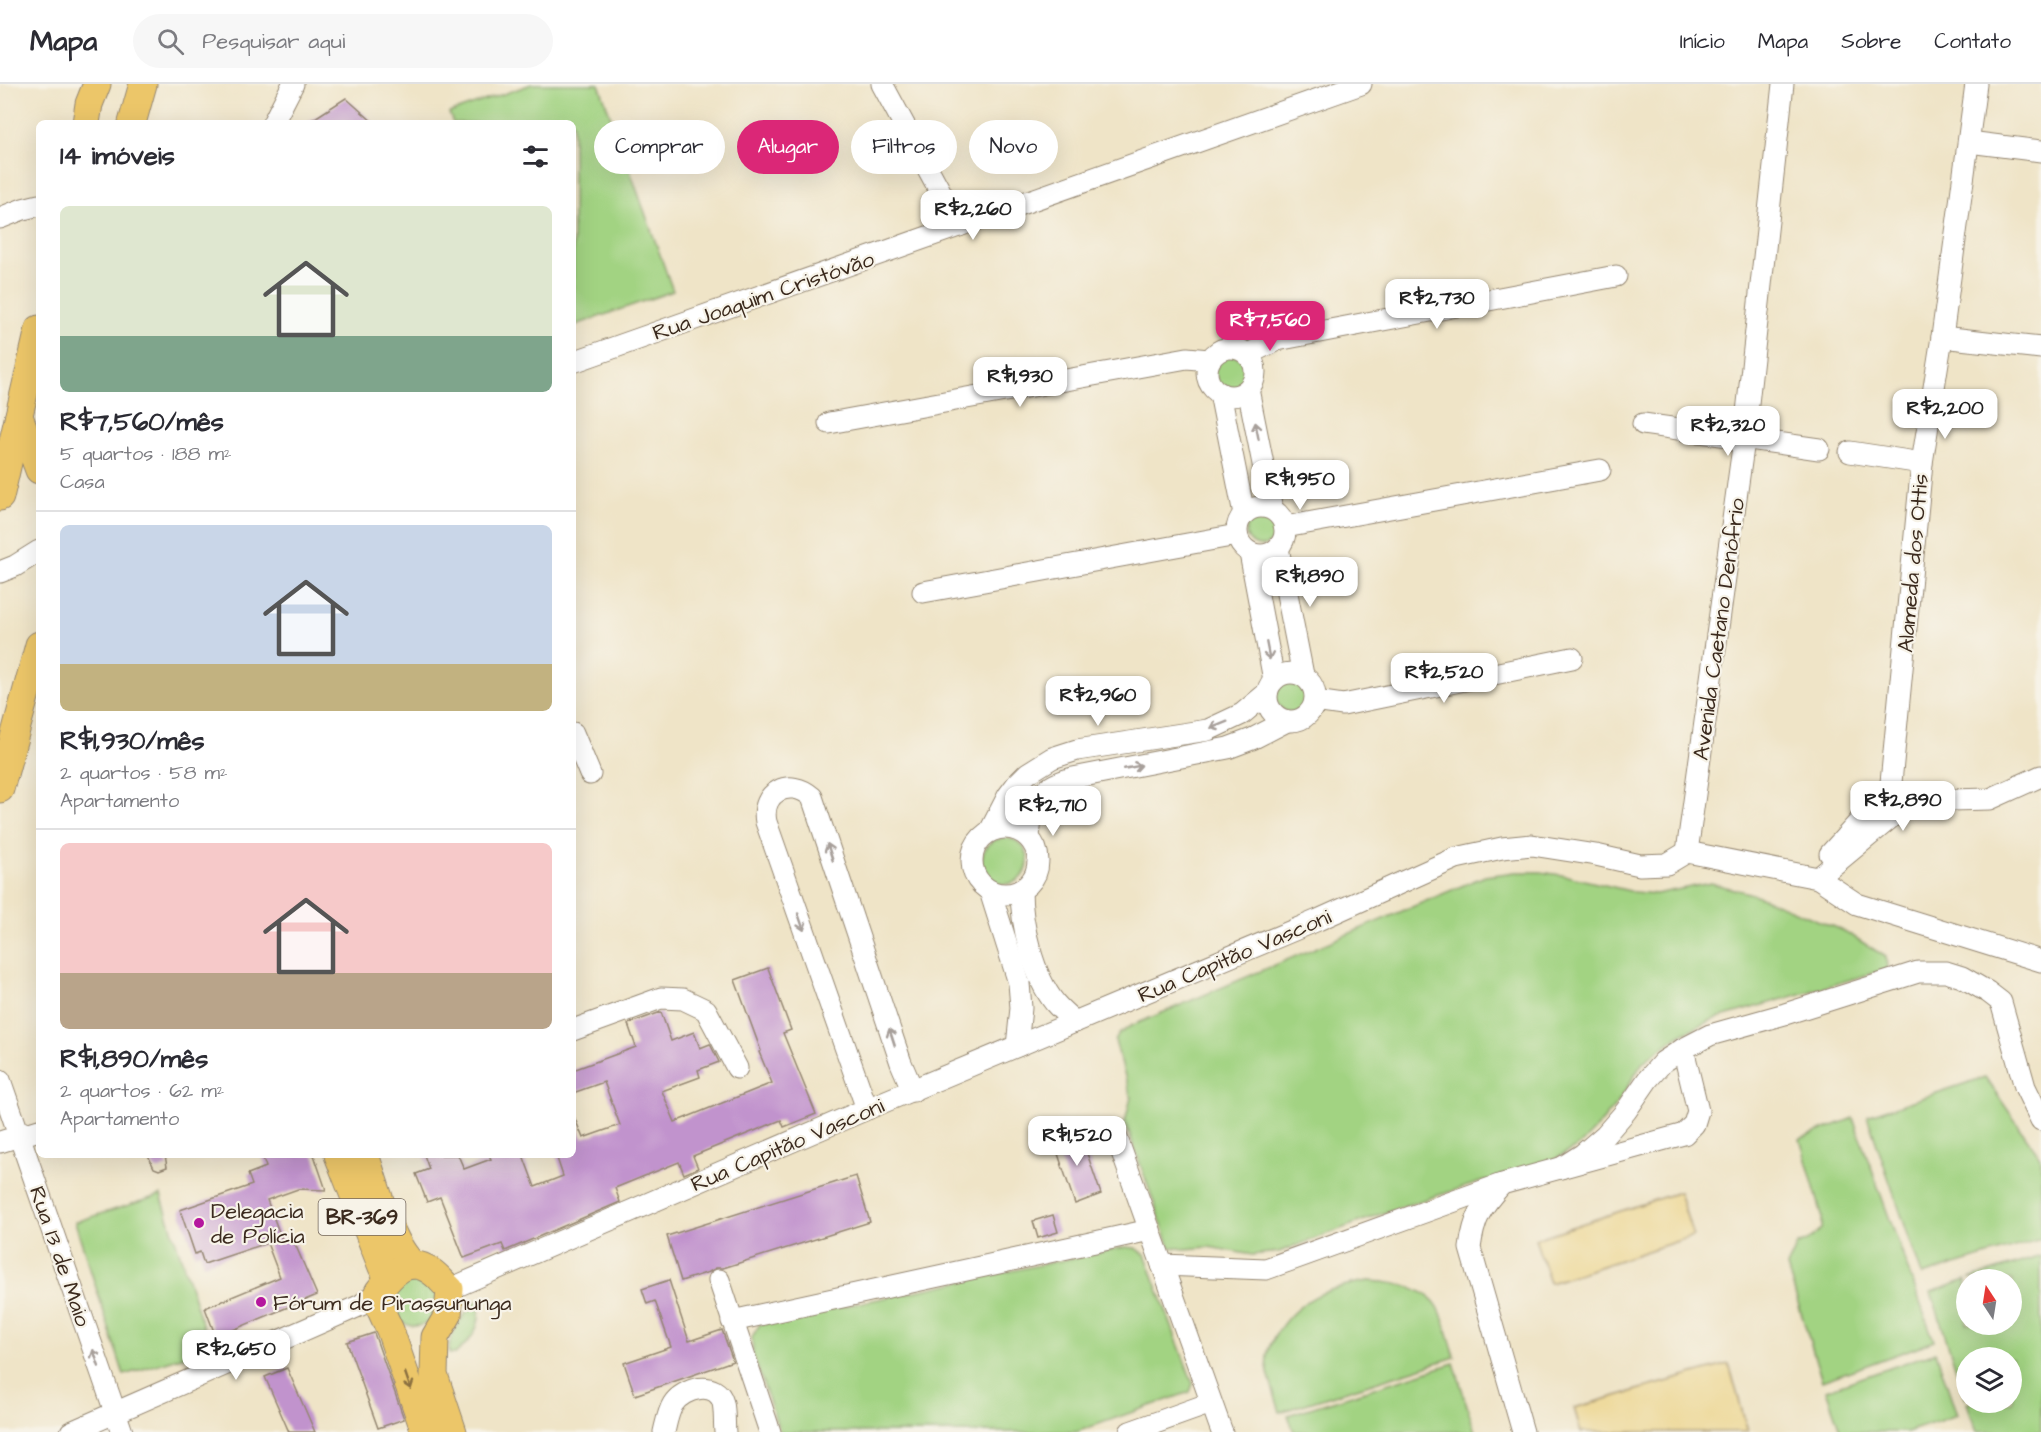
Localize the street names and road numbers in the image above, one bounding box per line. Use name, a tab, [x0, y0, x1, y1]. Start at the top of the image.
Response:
street label: Rua Joaquim Cristóvão	[649, 244, 879, 349]
street label: Alameda dos Ottis	[1890, 472, 1937, 654]
street label: Avenida Caetano Denófrio	[1686, 496, 1753, 762]
street label: Rua Capitão Vasconi	[1133, 902, 1336, 1011]
street label: Rua Capitão Vasconi	[686, 1091, 889, 1200]
street label: Rua 13 de Maio	[21, 1182, 98, 1332]
road number: BR-369	[318, 1199, 406, 1235]

